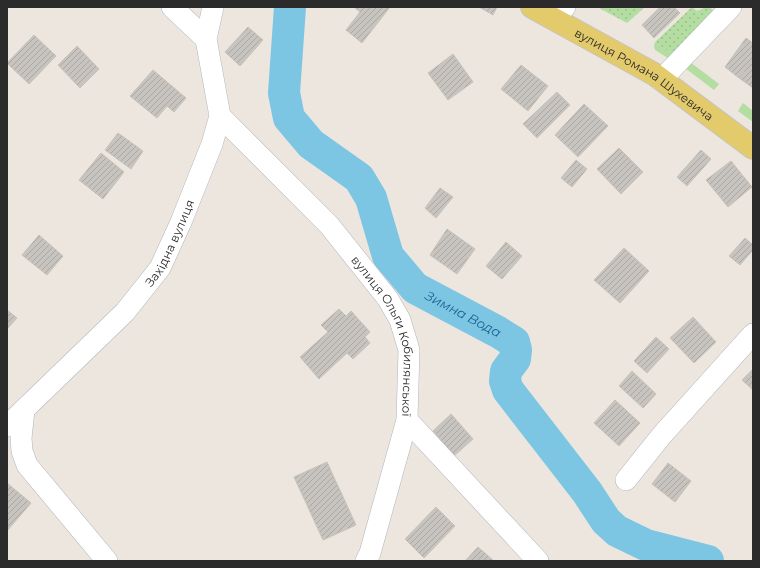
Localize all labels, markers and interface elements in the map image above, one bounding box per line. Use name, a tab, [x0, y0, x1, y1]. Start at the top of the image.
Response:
street label: вулиця Романа Шухевича	[572, 25, 717, 124]
street label: Західна вулиця	[141, 197, 197, 289]
street label: вулиця Ольги Кобилянської	[349, 252, 417, 417]
water label: Зимна Вода	[422, 286, 504, 340]

